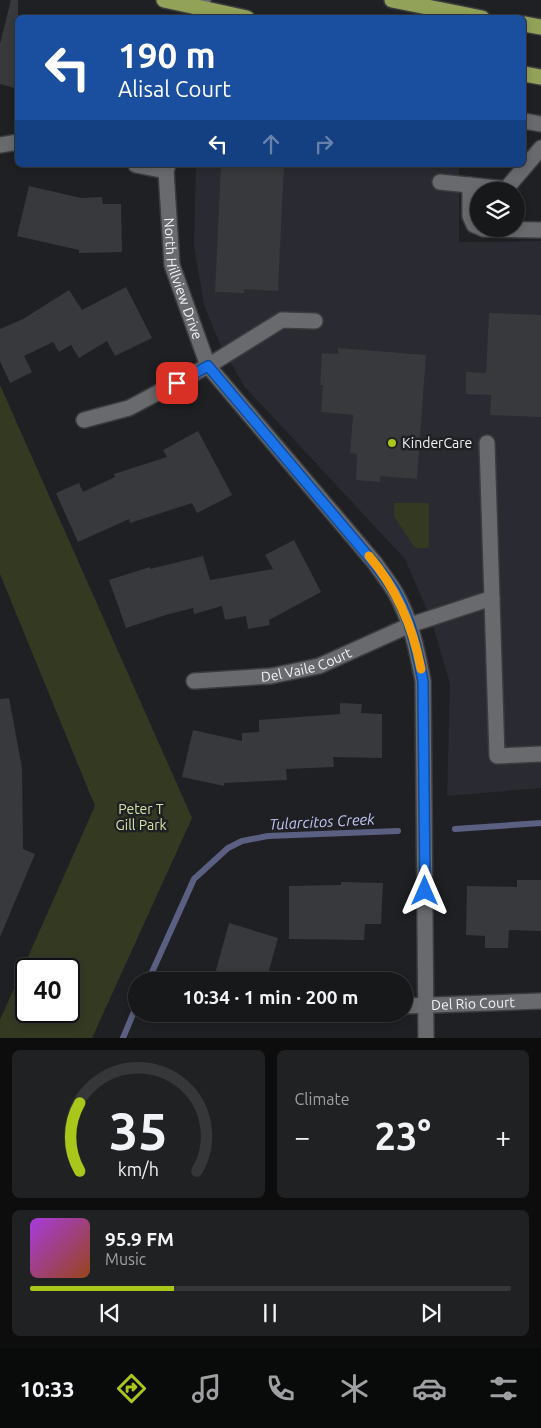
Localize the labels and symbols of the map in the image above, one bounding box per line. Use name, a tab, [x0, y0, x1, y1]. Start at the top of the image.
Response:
street label: North Hillview Drive	[161, 217, 206, 342]
pin	[156, 362, 198, 404]
place label: KinderCare	[402, 435, 472, 451]
marker: KinderCare	[386, 437, 398, 449]
street label: Del Vaile Court	[260, 644, 354, 685]
park label: Peter T Gill Park	[115, 801, 167, 833]
water label: Tularcitos Creek	[269, 810, 375, 833]
position arrow	[398, 864, 450, 916]
speed limit sign: 40	[15, 958, 80, 1023]
street label: Del Rio Court	[431, 994, 516, 1013]

